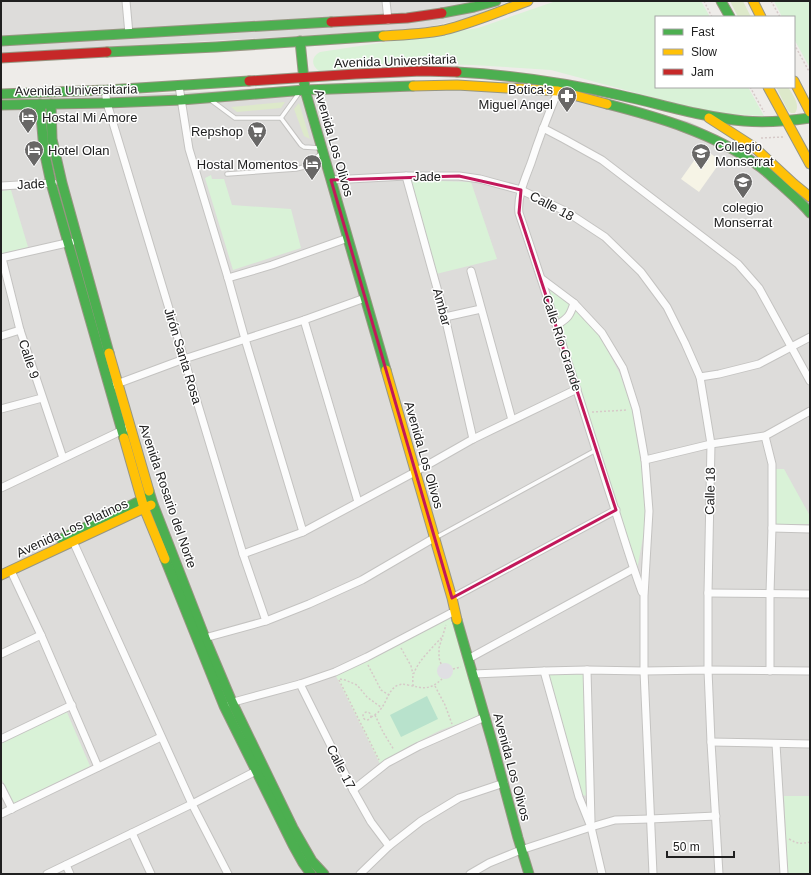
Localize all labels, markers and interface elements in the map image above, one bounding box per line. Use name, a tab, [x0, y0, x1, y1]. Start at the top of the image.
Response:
legend	[655, 16, 795, 88]
text: Fast	[691, 25, 715, 39]
text: Slow	[691, 45, 717, 59]
street label: Avenida Universitaria	[333, 51, 457, 71]
text: Jam	[691, 65, 714, 79]
street label: Avenida Universitaria	[15, 81, 138, 99]
place label: Botica's Miguel Angel	[479, 82, 553, 112]
pharmacy icon: Botica's Miguel Angel	[556, 85, 578, 113]
street label: Avenida Los Olivos	[311, 88, 357, 199]
hotel icon: Hostal Mi Amore	[17, 106, 39, 134]
place label: Hostal Mi Amore	[42, 110, 137, 125]
supermarket icon: Repshop	[246, 120, 268, 148]
place label: Repshop	[191, 124, 243, 139]
hotel icon: Hotel Olan	[23, 139, 45, 167]
place label: Collegio Monserrat	[715, 139, 774, 169]
school or university icon: Collegio Monserrat	[690, 142, 712, 170]
place label: Hotel Olan	[48, 143, 109, 158]
hotel icon: Hostal Momentos	[301, 153, 323, 181]
place label: Hostal Momentos	[197, 157, 298, 172]
street label: Jade	[413, 169, 441, 184]
school or university icon: colegio Monserrat	[732, 171, 754, 199]
street label: Jade	[17, 176, 45, 192]
street label: Calle 18	[527, 188, 577, 224]
place label: colegio Monserrat	[714, 200, 773, 230]
street label: Ambar	[430, 287, 454, 328]
street label: Calle Río Grande	[539, 293, 585, 393]
street label: Jirón Santa Rosa	[161, 306, 205, 407]
street label: Calle 9	[16, 337, 42, 381]
street label: Avenida Los Olivos	[401, 400, 447, 511]
street label: Avenida Rosario del Norte	[136, 422, 200, 570]
street label: Calle 18	[702, 467, 718, 515]
street label: Avenida Los Platinos	[14, 495, 131, 560]
street label: Avenida Los Olivos	[490, 711, 534, 823]
street label: Calle 17	[323, 742, 359, 792]
scale bar	[667, 833, 734, 859]
text: 50 m	[673, 840, 700, 854]

